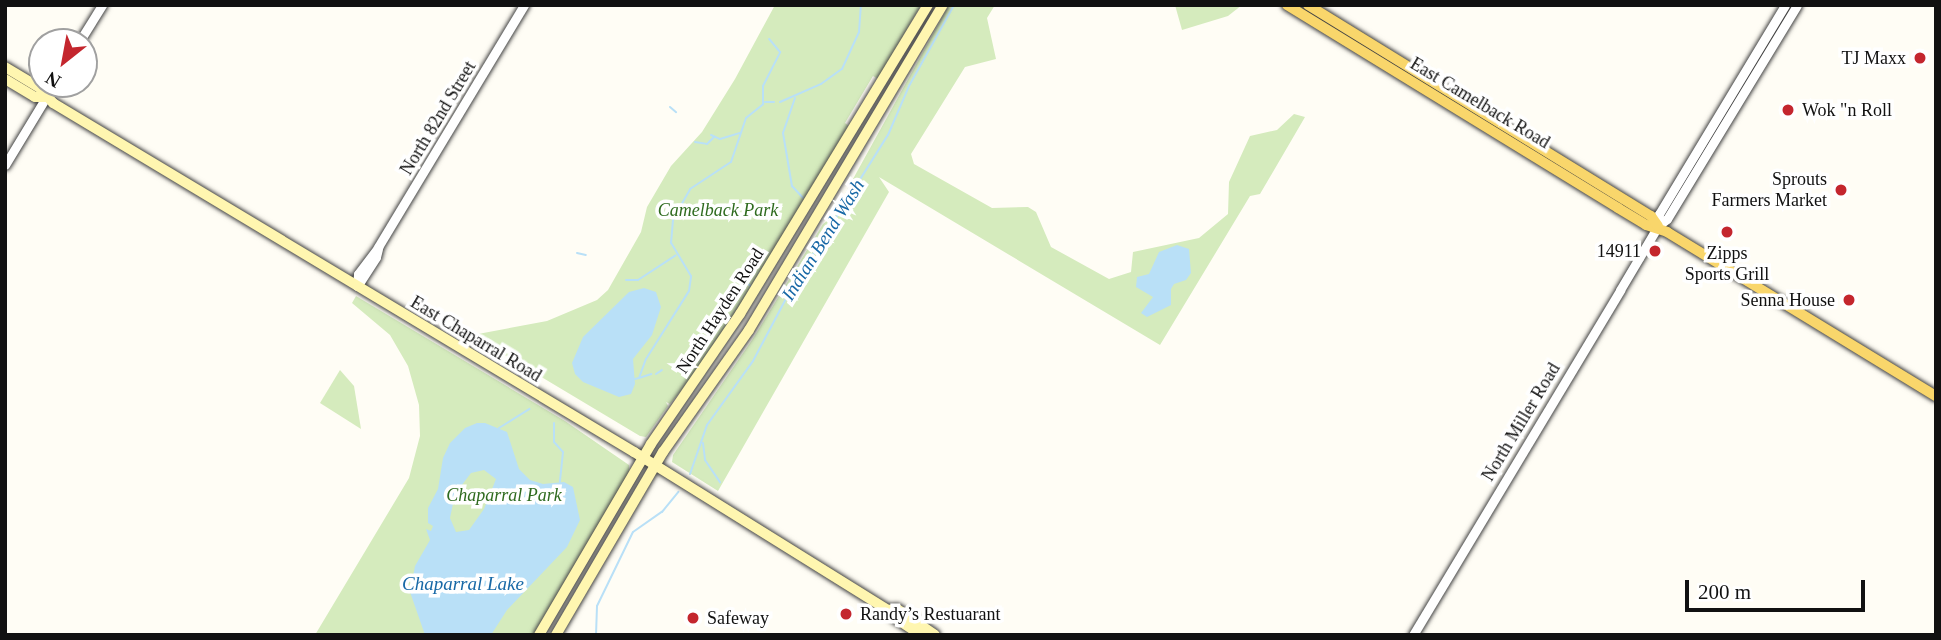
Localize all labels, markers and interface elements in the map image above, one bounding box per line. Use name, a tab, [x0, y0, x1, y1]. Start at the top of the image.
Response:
north arrow	[28, 28, 98, 98]
place label: TJ Maxx	[1842, 47, 1906, 69]
marker: TJ Maxx	[1912, 50, 1928, 66]
street label: East Camelback Road	[1406, 53, 1554, 153]
street label: North 82nd Street	[396, 57, 480, 179]
text: N	[42, 67, 64, 92]
place label: Wok "n Roll	[1802, 99, 1892, 121]
marker: Wok "n Roll	[1780, 102, 1796, 118]
place label: Sprouts Farmers Market	[1712, 169, 1827, 212]
water label: Indian Bend Wash	[777, 175, 869, 305]
marker: Sprouts Farmers Market	[1833, 182, 1849, 198]
park label: Camelback Park	[658, 199, 778, 221]
marker: Zipps Sports Grill	[1719, 224, 1735, 240]
place label: 14911	[1597, 240, 1641, 262]
marker: 14911	[1647, 243, 1663, 259]
place label: Zipps Sports Grill	[1685, 243, 1769, 286]
street label: North Hayden Road	[671, 244, 769, 378]
place label: Senna House	[1741, 289, 1835, 311]
street label: East Chaparral Road	[407, 291, 545, 387]
marker: Senna House	[1841, 292, 1857, 308]
street label: North Miller Road	[1477, 359, 1565, 485]
park label: Chaparral Park	[446, 484, 562, 506]
scale bar	[1689, 566, 1869, 610]
water label: Chaparral Lake	[402, 573, 524, 595]
text: 200 m	[1698, 580, 1751, 604]
place label: Randy’s Restuarant	[860, 603, 1000, 625]
marker: Randy’s Restuarant	[838, 606, 854, 622]
place label: Safeway	[707, 607, 769, 629]
marker: Safeway	[685, 610, 701, 626]

